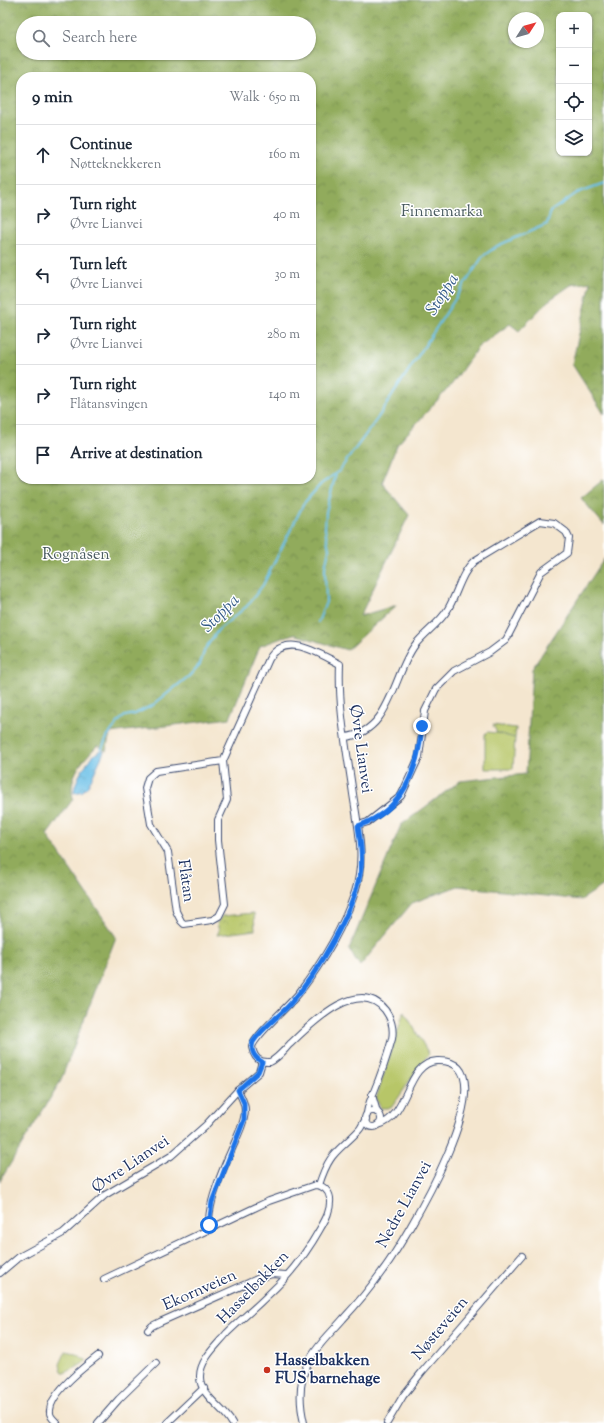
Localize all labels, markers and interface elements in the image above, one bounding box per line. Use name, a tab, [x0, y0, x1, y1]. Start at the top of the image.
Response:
north arrow	[508, 12, 544, 48]
map controls	[556, 12, 592, 156]
button: +	[556, 12, 592, 48]
search box	[16, 16, 316, 60]
icon: search	[30, 27, 52, 49]
text: Search here	[62, 28, 137, 49]
button: −	[556, 48, 592, 84]
button: locate	[556, 84, 592, 120]
text: 9 min	[32, 86, 73, 110]
text: Walk · 650 m	[229, 89, 300, 107]
button: layers	[556, 120, 592, 156]
text: Continue	[70, 135, 132, 156]
icon: ahead	[32, 144, 54, 166]
text: 160 m	[269, 146, 300, 164]
text: Nøtteknekkeren	[70, 156, 161, 174]
text: Turn right	[70, 195, 136, 216]
park label: Finnemarka	[401, 201, 484, 224]
icon: right	[32, 204, 54, 226]
text: 40 m	[273, 206, 300, 224]
text: Øvre Lianvei	[70, 216, 143, 234]
text: Turn left	[70, 255, 127, 276]
icon: left	[32, 264, 54, 286]
text: 30 m	[274, 266, 300, 284]
water label: Stoppa	[421, 269, 466, 321]
text: Øvre Lianvei	[70, 276, 143, 294]
text: Turn right	[70, 315, 136, 336]
icon: right	[32, 324, 54, 346]
text: 280 m	[267, 326, 300, 344]
text: Øvre Lianvei	[70, 336, 143, 354]
text: Turn right	[70, 375, 136, 396]
icon: right	[32, 384, 54, 406]
text: 140 m	[269, 386, 300, 404]
text: Flåtansvingen	[70, 396, 148, 414]
icon: arrive	[32, 444, 54, 466]
text: Arrive at destination	[70, 444, 203, 465]
park label: Rognåsen	[42, 544, 110, 567]
water label: Stoppa	[196, 589, 246, 639]
street label: Øvre Lianvei	[342, 703, 378, 795]
route end	[413, 717, 431, 735]
street label: Flåtan	[171, 858, 199, 904]
street label: Øvre Lianvei	[88, 1130, 175, 1200]
street label: Nedre Lianvei	[372, 1157, 439, 1253]
route start	[200, 1216, 218, 1234]
street label: Hasselbakken	[213, 1246, 296, 1330]
street label: Ekornveien	[159, 1264, 241, 1318]
street label: Nøsteveien	[407, 1292, 475, 1366]
place label: Hasselbakken FUS barnehage	[275, 1350, 381, 1391]
marker: Hasselbakken FUS barnehage	[262, 1365, 272, 1375]

